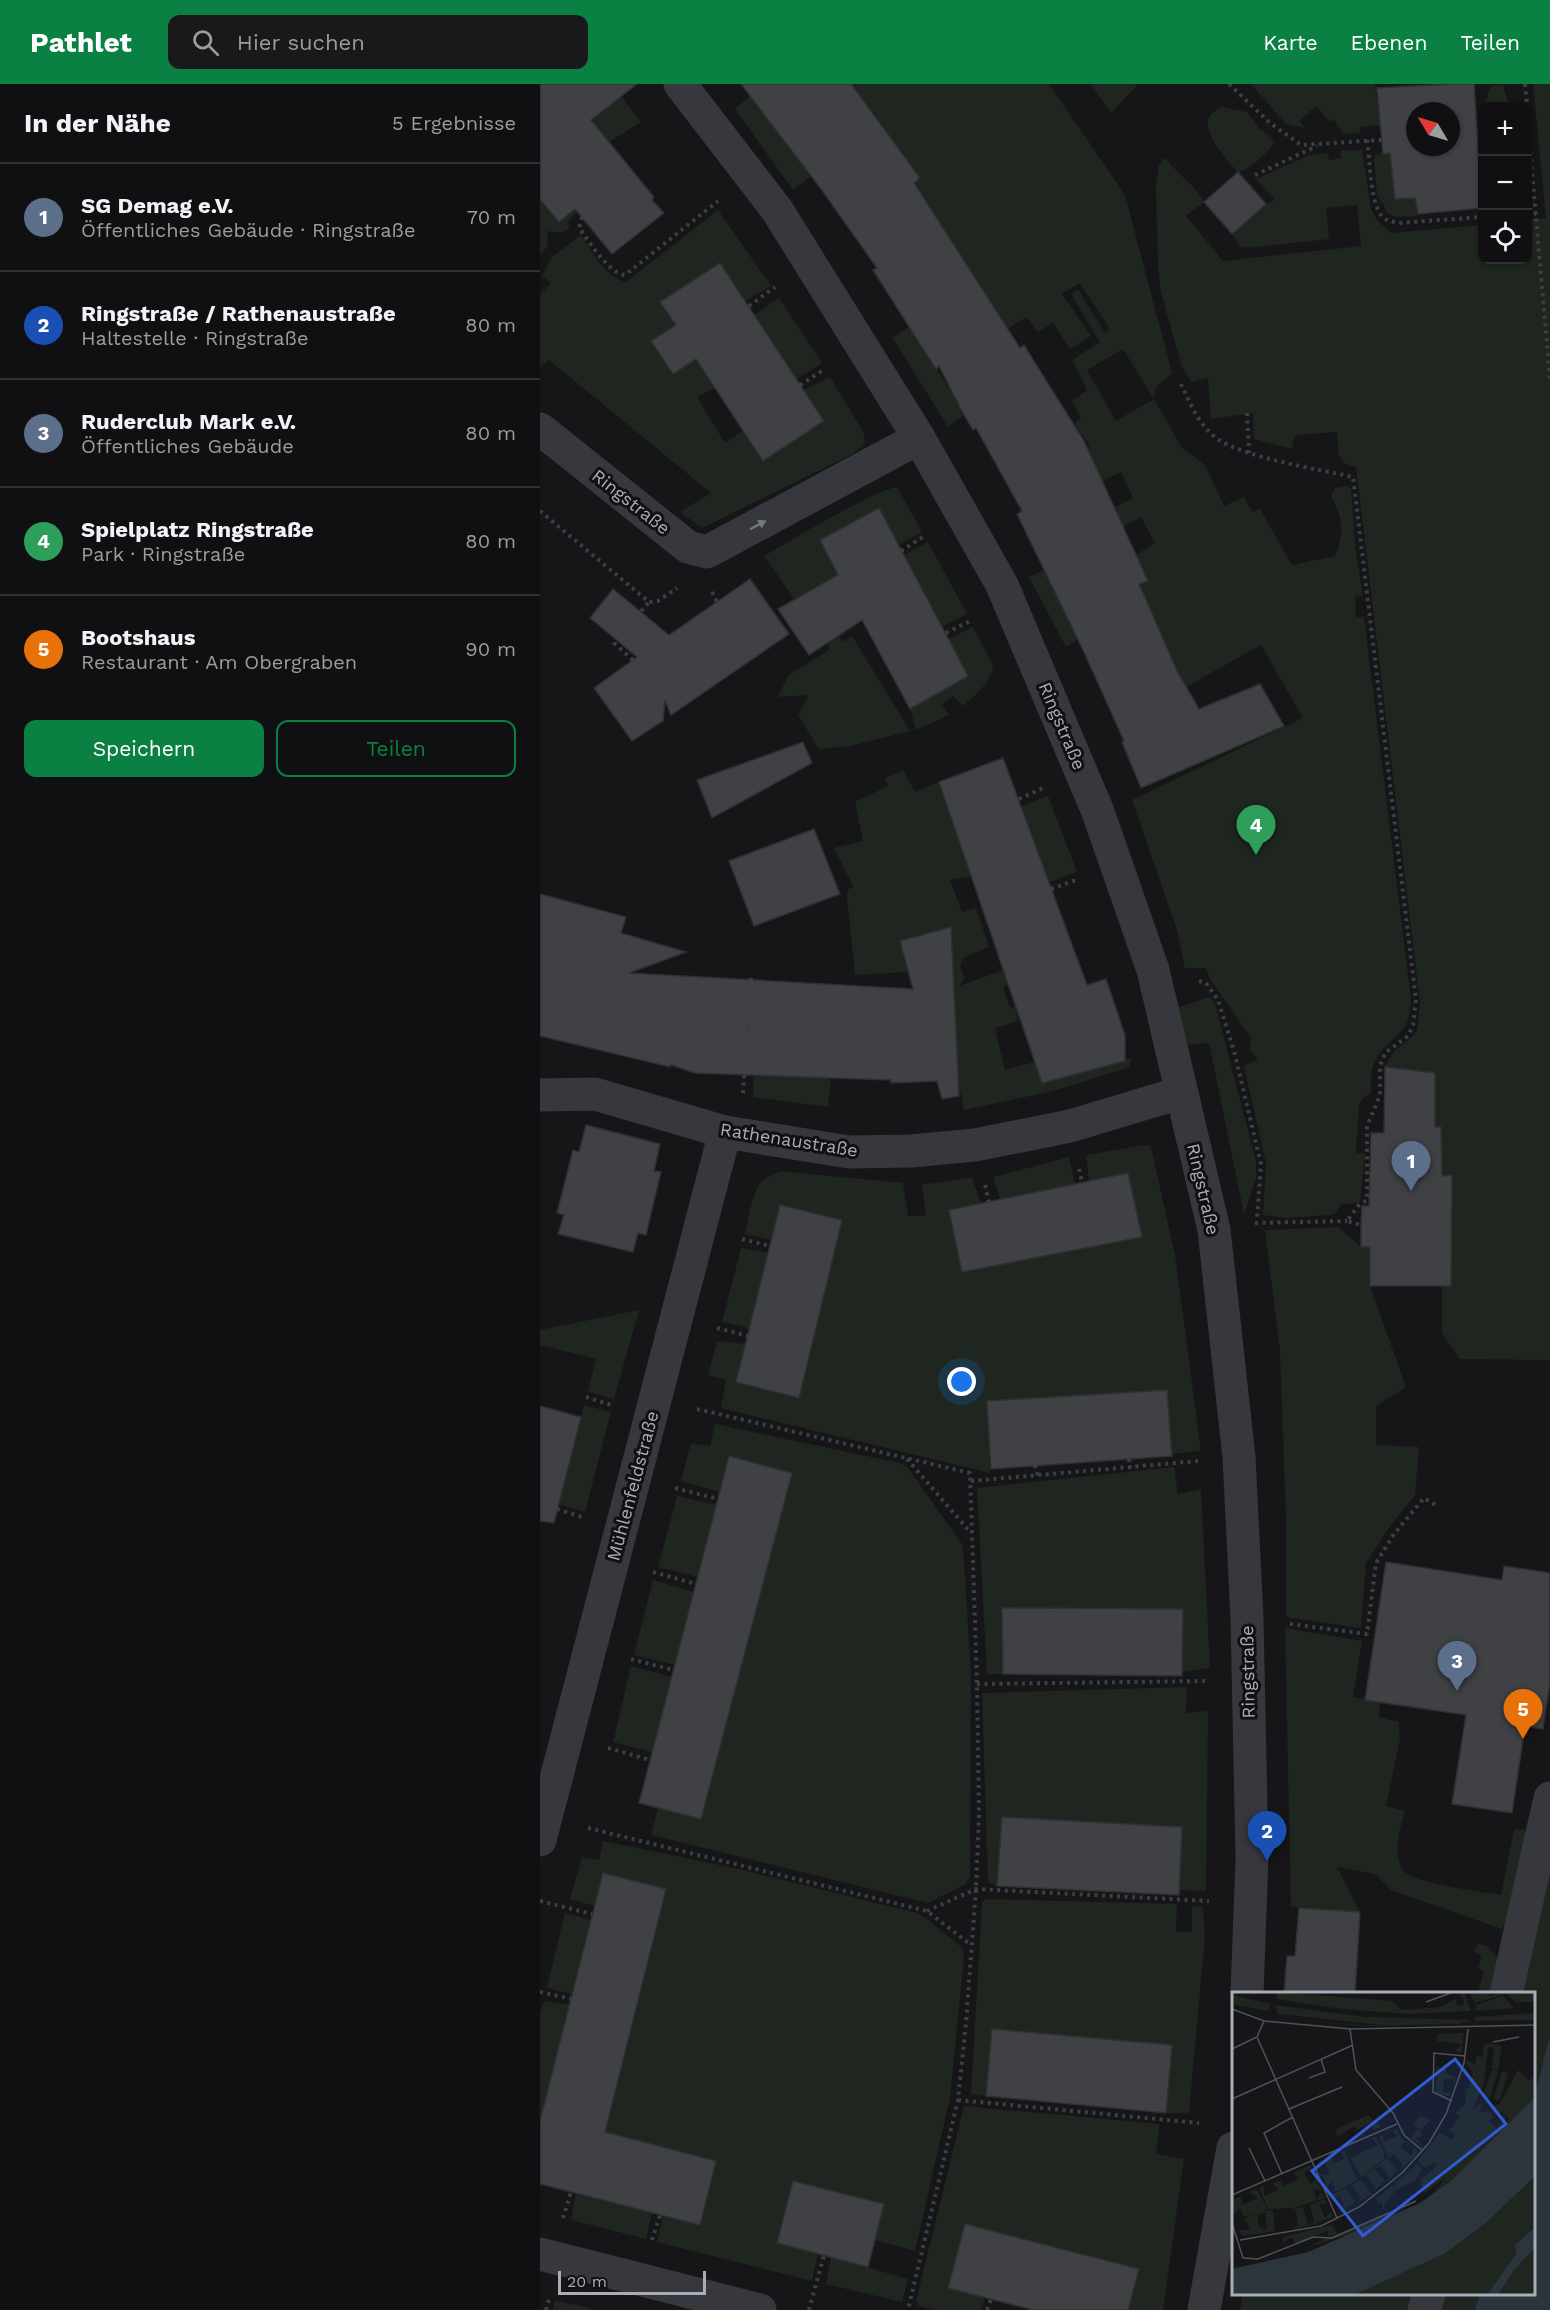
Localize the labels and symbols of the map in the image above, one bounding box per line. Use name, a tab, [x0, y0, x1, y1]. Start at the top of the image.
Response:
north arrow	[1406, 102, 1460, 156]
street label: Ringstraße	[588, 465, 674, 539]
one-way arrow	[750, 520, 767, 530]
street label: Ringstraße	[1035, 679, 1090, 773]
pin: 4	[1236, 806, 1276, 855]
street label: Rathenaustraße	[719, 1118, 859, 1161]
street label: Ringstraße	[1183, 1141, 1224, 1237]
pin: 1	[1392, 1142, 1430, 1191]
your location	[947, 1367, 976, 1396]
street label: Mühlenfeldstraße	[602, 1409, 663, 1563]
street label: Ringstraße	[1236, 1625, 1259, 1719]
pin: 3	[1438, 1642, 1476, 1691]
pin: 5	[1504, 1690, 1542, 1739]
pin: 2	[1248, 1812, 1286, 1861]
inset map	[1232, 1992, 1535, 2295]
scale bar	[558, 2268, 706, 2296]

